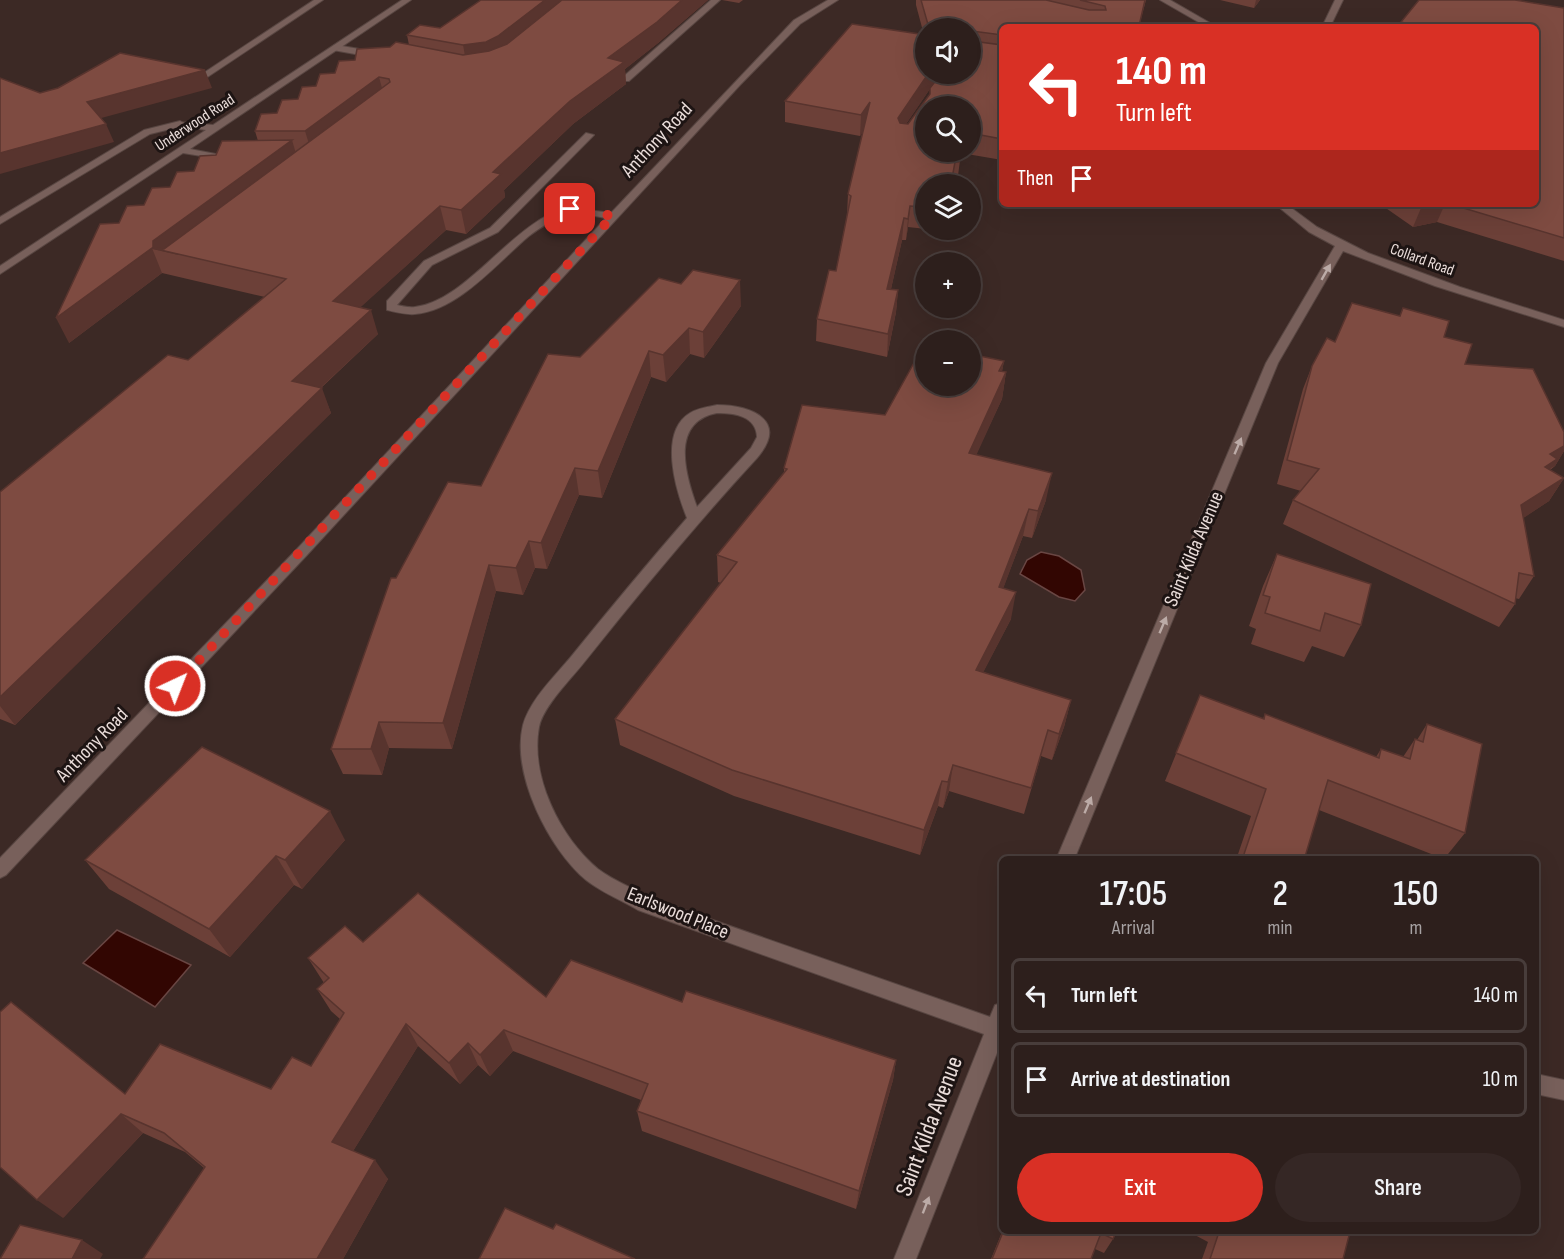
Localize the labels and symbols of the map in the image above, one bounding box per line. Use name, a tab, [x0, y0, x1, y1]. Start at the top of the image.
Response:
street label: Underwood Road	[152, 90, 238, 156]
street label: Anthony Road	[616, 98, 698, 183]
pin	[544, 183, 595, 234]
street label: Collard Road	[1387, 240, 1457, 280]
one-way arrow	[1320, 264, 1331, 280]
one-way arrow	[1233, 436, 1243, 454]
street label: Saint Kilda Avenue	[1159, 488, 1229, 610]
one-way arrow	[1158, 617, 1167, 634]
position arrow	[143, 654, 207, 718]
street label: Anthony Road	[50, 703, 133, 788]
one-way arrow	[1083, 796, 1093, 814]
street label: Earlswood Place	[624, 882, 732, 944]
street label: Saint Kilda Avenue	[889, 1052, 969, 1200]
one-way arrow	[921, 1195, 931, 1213]

